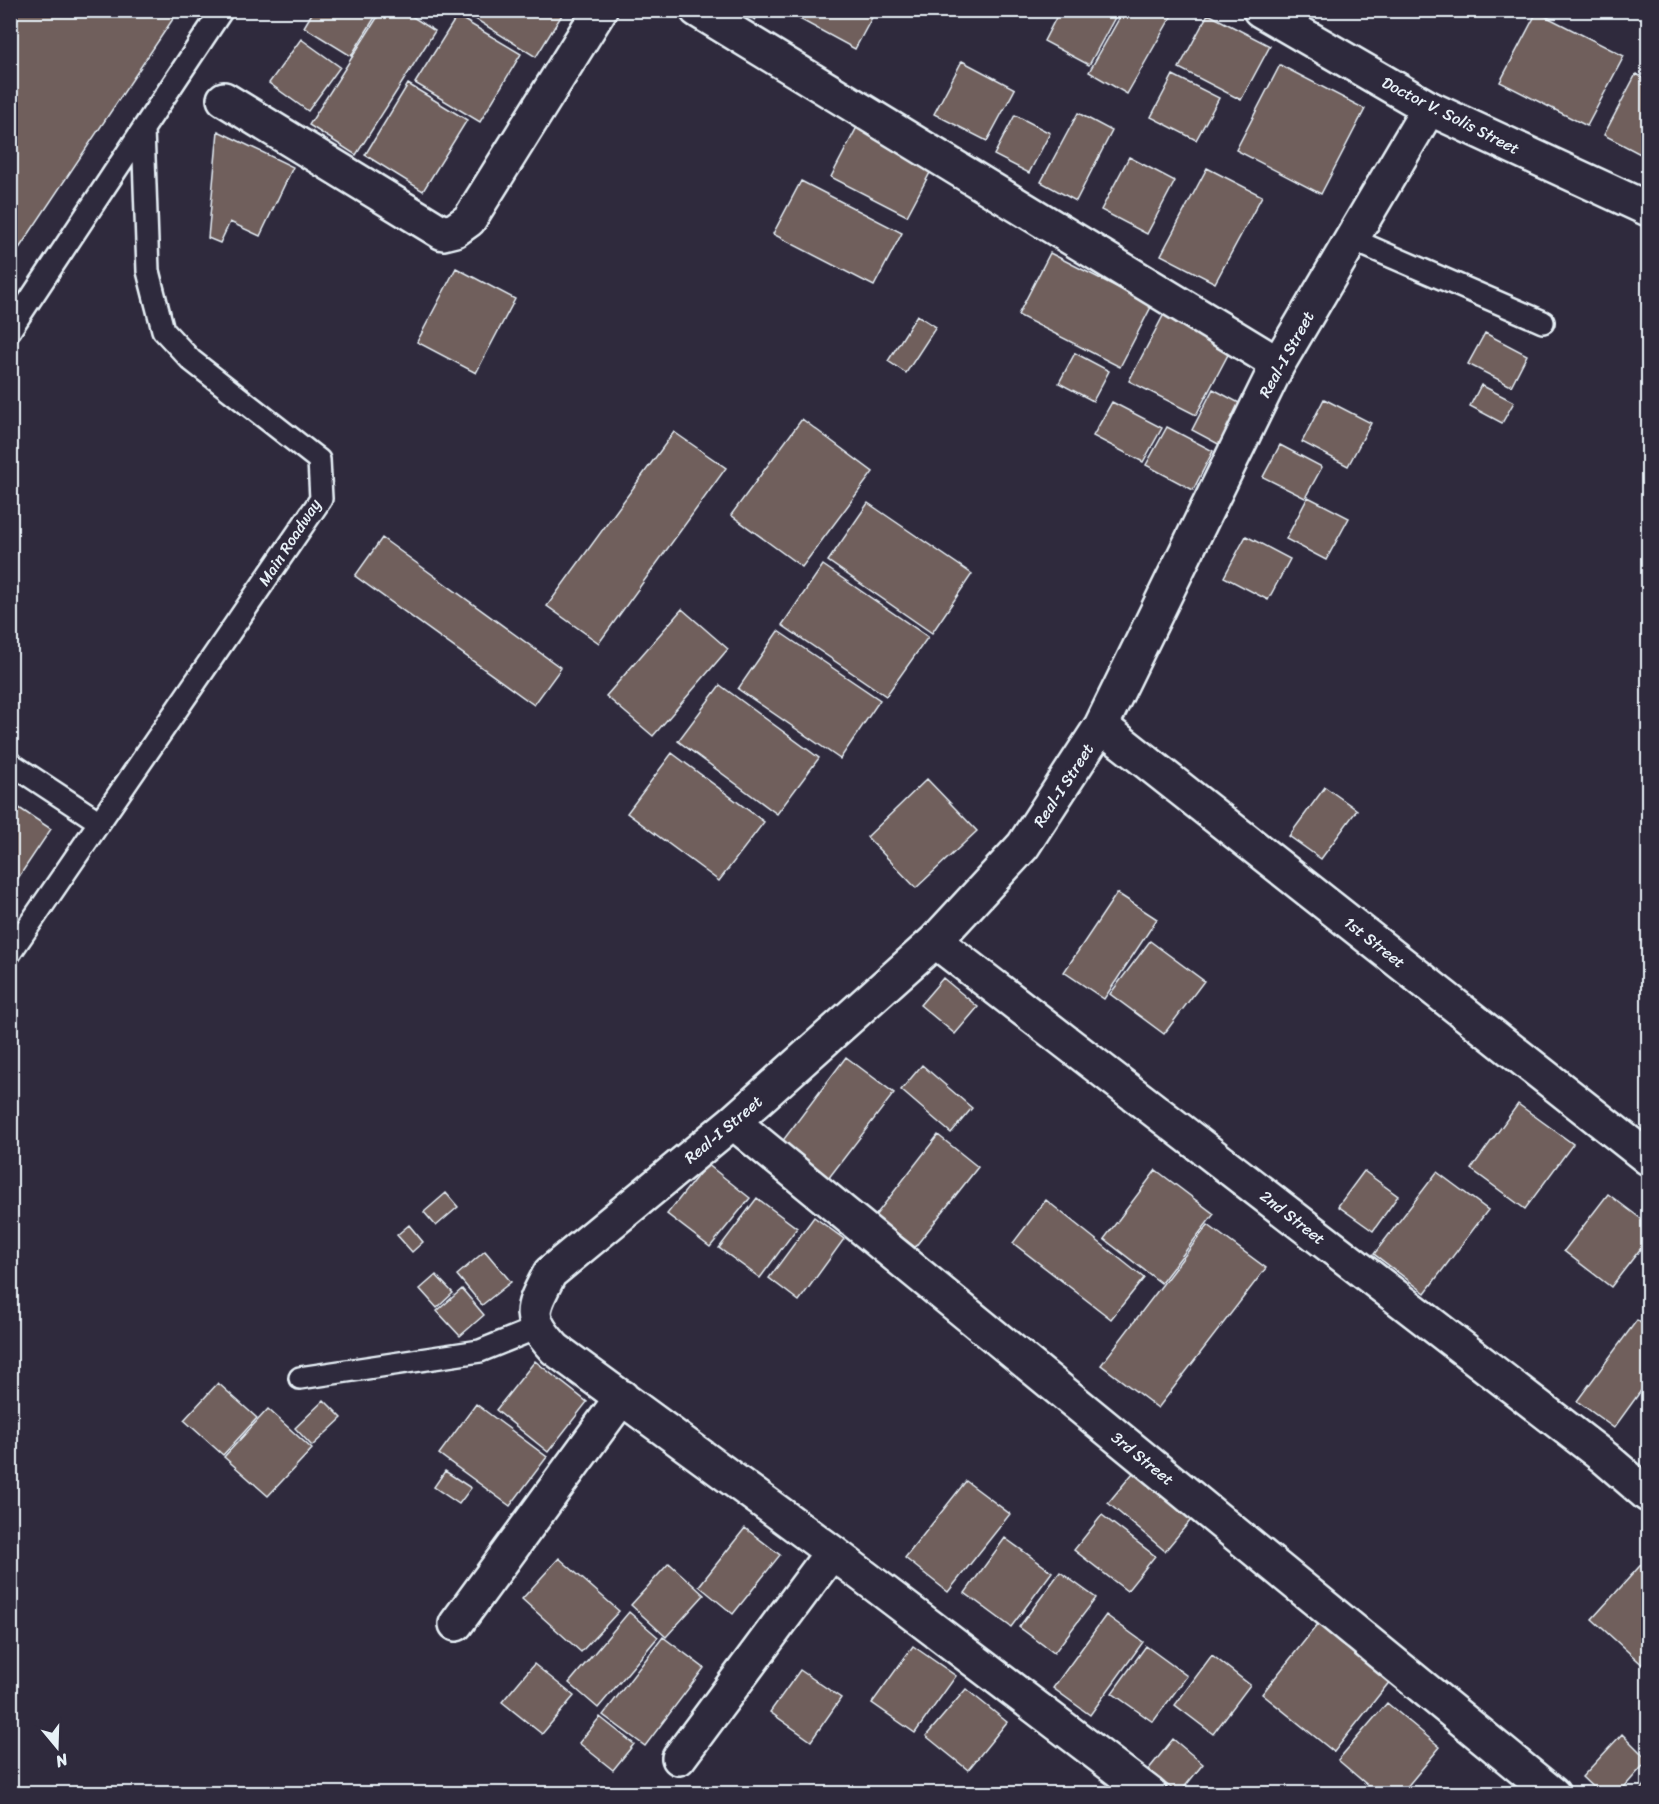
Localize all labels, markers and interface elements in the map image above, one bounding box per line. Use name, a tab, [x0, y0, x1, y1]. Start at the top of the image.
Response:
street label: Doctor V. Solis Street	[1377, 68, 1525, 163]
street label: Real-I Street	[1251, 305, 1322, 403]
street label: Main Roadway	[250, 492, 329, 592]
street label: Real-I Street	[1025, 737, 1102, 833]
street label: 1st Street	[1337, 909, 1412, 976]
street label: Real-I Street	[677, 1088, 769, 1171]
street label: 2nd Street	[1253, 1182, 1332, 1253]
street label: 3rd Street	[1105, 1424, 1181, 1493]
north arrow	[27, 1717, 87, 1777]
text: N	[51, 1745, 73, 1777]

